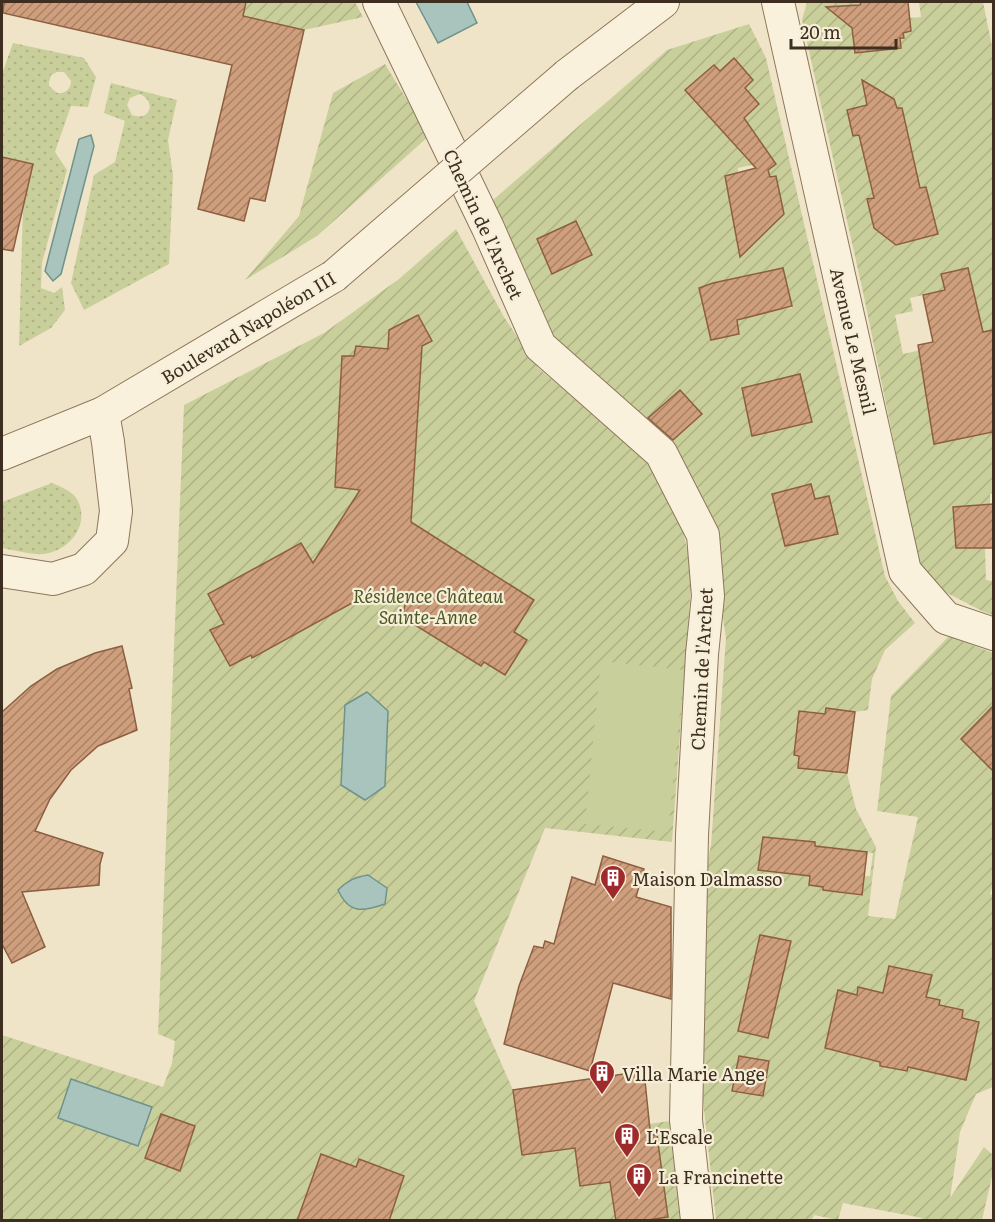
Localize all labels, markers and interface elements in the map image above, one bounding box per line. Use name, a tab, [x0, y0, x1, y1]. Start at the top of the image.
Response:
scale bar	[791, 12, 896, 50]
text: 20 m	[800, 18, 841, 45]
street label: Chemin de l'Archet	[437, 144, 531, 304]
street label: Boulevard Napoléon III	[155, 264, 341, 390]
street label: Avenue Le Mesnil	[824, 265, 884, 417]
park label: Résidence Château Sainte-Anne	[353, 582, 504, 630]
street label: Chemin de l'Archet	[683, 586, 719, 751]
building icon: Maison Dalmasso	[598, 863, 628, 901]
place label: Maison Dalmasso	[632, 865, 783, 892]
building icon: Villa Marie Ange	[587, 1058, 617, 1096]
place label: Villa Marie Ange	[622, 1060, 765, 1087]
building icon: L'Escale	[612, 1121, 642, 1159]
place label: L'Escale	[646, 1123, 712, 1150]
building icon: La Francinette	[624, 1161, 654, 1199]
place label: La Francinette	[658, 1163, 783, 1190]

